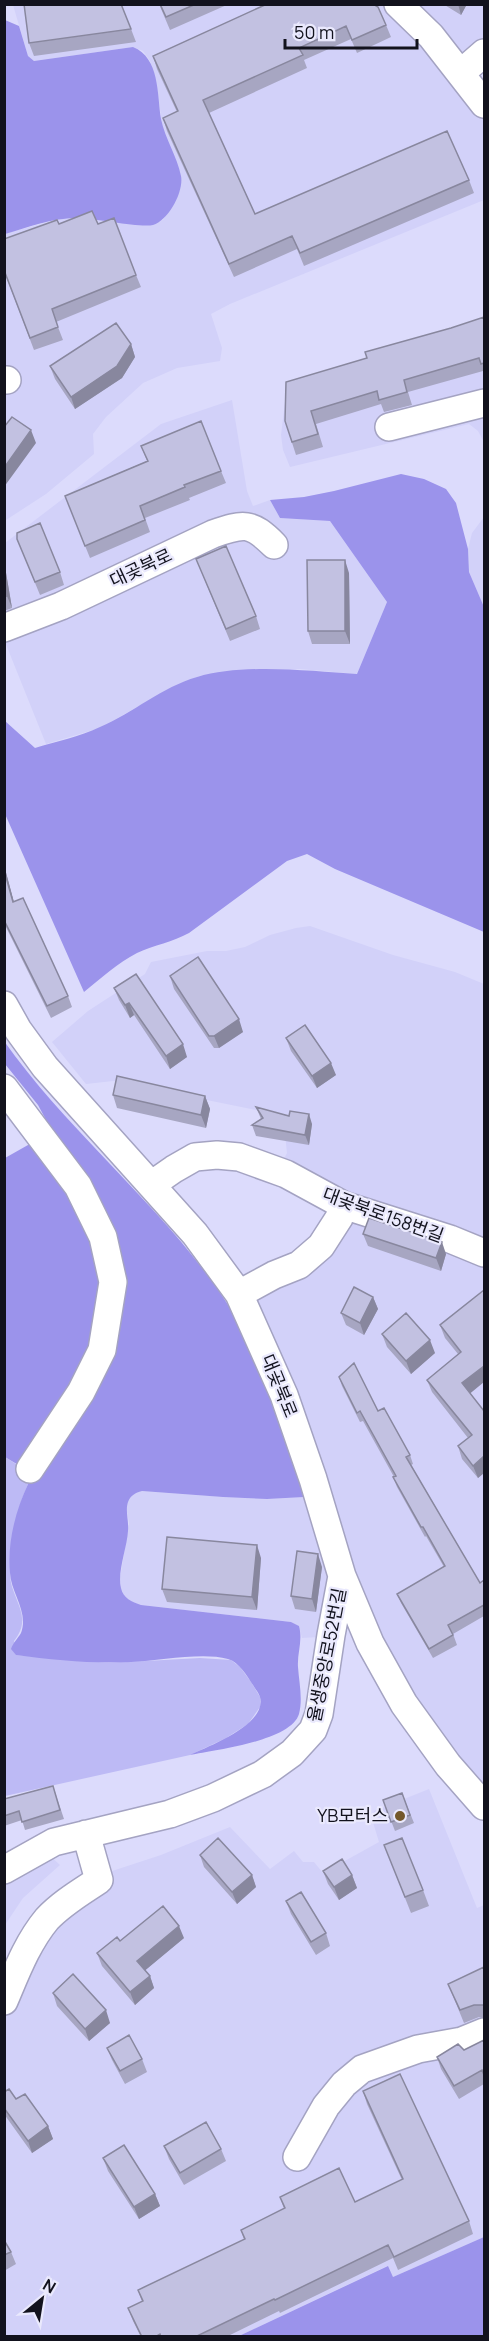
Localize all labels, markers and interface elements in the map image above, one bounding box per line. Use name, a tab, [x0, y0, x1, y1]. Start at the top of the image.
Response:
scale bar	[285, 12, 417, 50]
text: 50 m	[294, 20, 334, 44]
street label: 대곶북로	[105, 542, 176, 592]
street label: 대곶북로158번길	[319, 1181, 447, 1247]
street label: 대곶북로	[256, 1350, 303, 1421]
street label: 율생중앙로52번길	[301, 1586, 351, 1724]
place label: YB모터스	[317, 1803, 388, 1827]
marker: YB모터스	[393, 1809, 407, 1823]
north arrow	[12, 2269, 72, 2329]
text: N	[39, 2274, 60, 2298]

